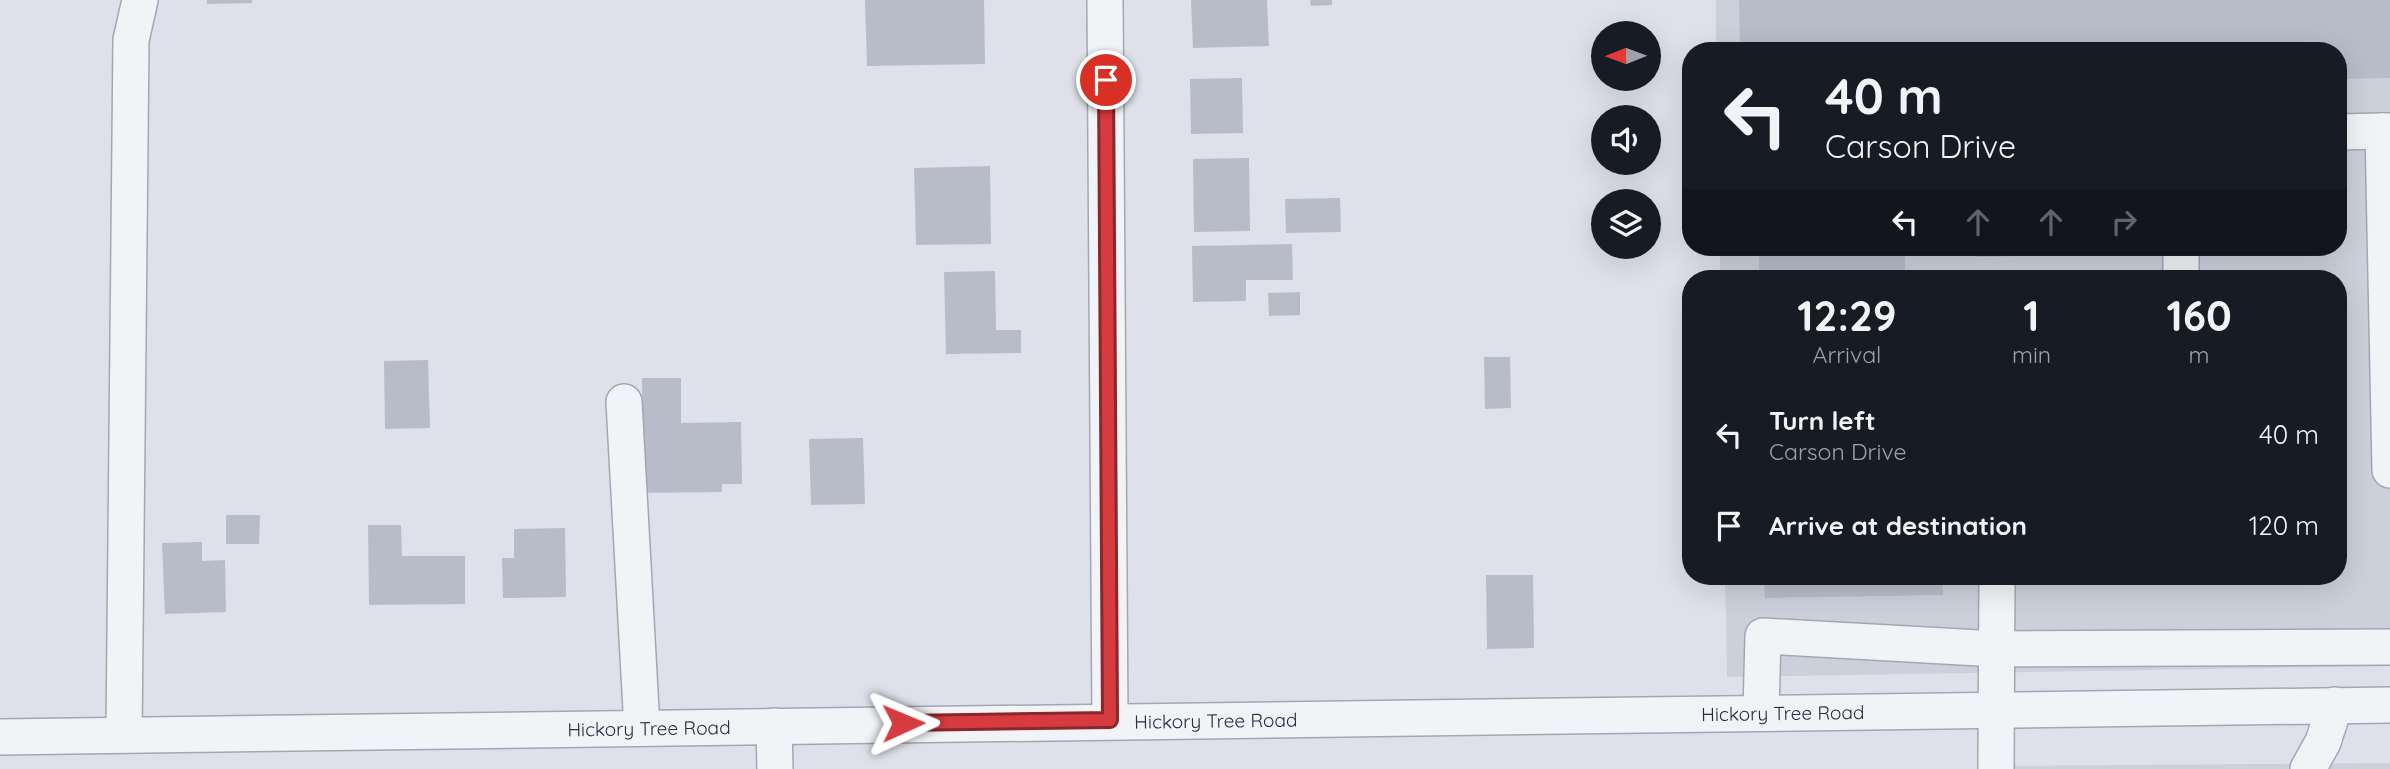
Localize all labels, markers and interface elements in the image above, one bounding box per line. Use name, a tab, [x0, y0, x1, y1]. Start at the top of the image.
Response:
north arrow	[1591, 21, 1661, 91]
map controls	[1591, 21, 1661, 259]
pin	[1076, 50, 1136, 110]
icon: arrive	[1087, 61, 1125, 99]
text: 40 m	[1825, 65, 1943, 126]
icon: left	[1710, 70, 1801, 161]
button: sound	[1591, 105, 1661, 175]
text: Carson Drive	[1825, 126, 2016, 166]
button: layers	[1591, 189, 1661, 259]
icon: left	[1886, 203, 1924, 241]
icon: ahead	[1959, 203, 1997, 241]
icon: ahead	[2032, 203, 2070, 241]
icon: right	[2105, 203, 2143, 241]
text: 12:29	[1797, 289, 1897, 342]
text: 1	[2023, 289, 2040, 342]
text: 160	[2166, 289, 2232, 342]
text: Arrival	[1813, 340, 1881, 369]
text: min	[2012, 340, 2051, 369]
text: m	[2189, 340, 2210, 369]
text: Turn left	[1769, 404, 1876, 437]
icon: left	[1710, 416, 1748, 454]
text: 40 m	[2259, 418, 2319, 451]
text: Carson Drive	[1769, 437, 1906, 466]
icon: arrive	[1710, 507, 1748, 545]
text: Arrive at destination	[1769, 509, 2027, 542]
text: 120 m	[2249, 509, 2319, 542]
position arrow	[866, 686, 940, 760]
street label: Hickory Tree Road	[1701, 700, 1865, 726]
street label: Hickory Tree Road	[1134, 708, 1298, 734]
street label: Hickory Tree Road	[567, 715, 731, 741]

